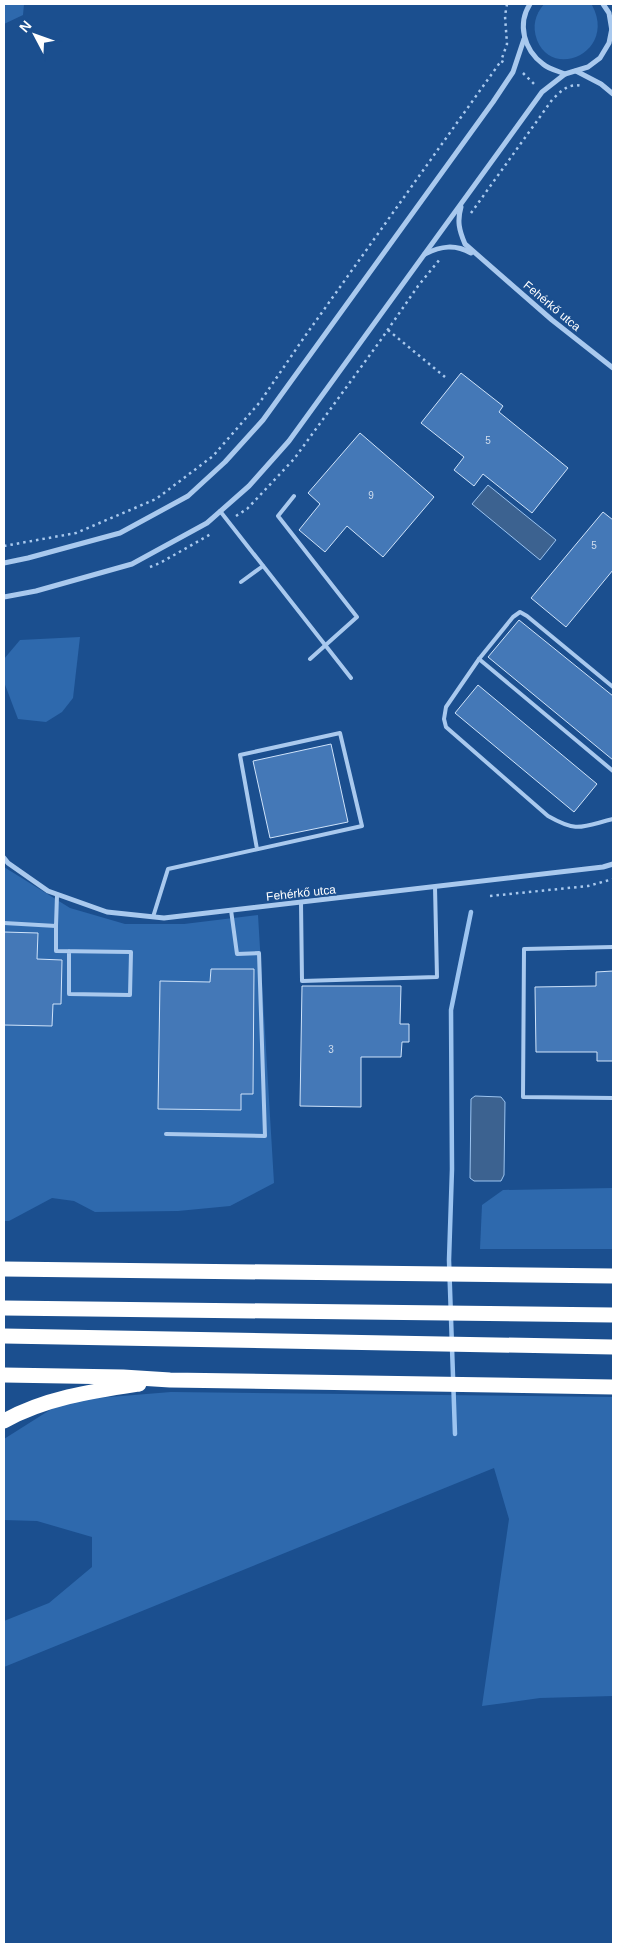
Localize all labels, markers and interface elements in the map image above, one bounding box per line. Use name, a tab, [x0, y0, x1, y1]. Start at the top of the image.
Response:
north arrow	[10, 10, 60, 60]
text: N	[16, 17, 35, 36]
street label: Fehérkő utca	[521, 278, 584, 334]
house number: 5	[485, 435, 491, 446]
house number: 9	[368, 490, 374, 501]
house number: 5	[591, 540, 597, 551]
street label: Fehérkő utca	[265, 882, 337, 904]
house number: 3	[328, 1044, 334, 1055]

